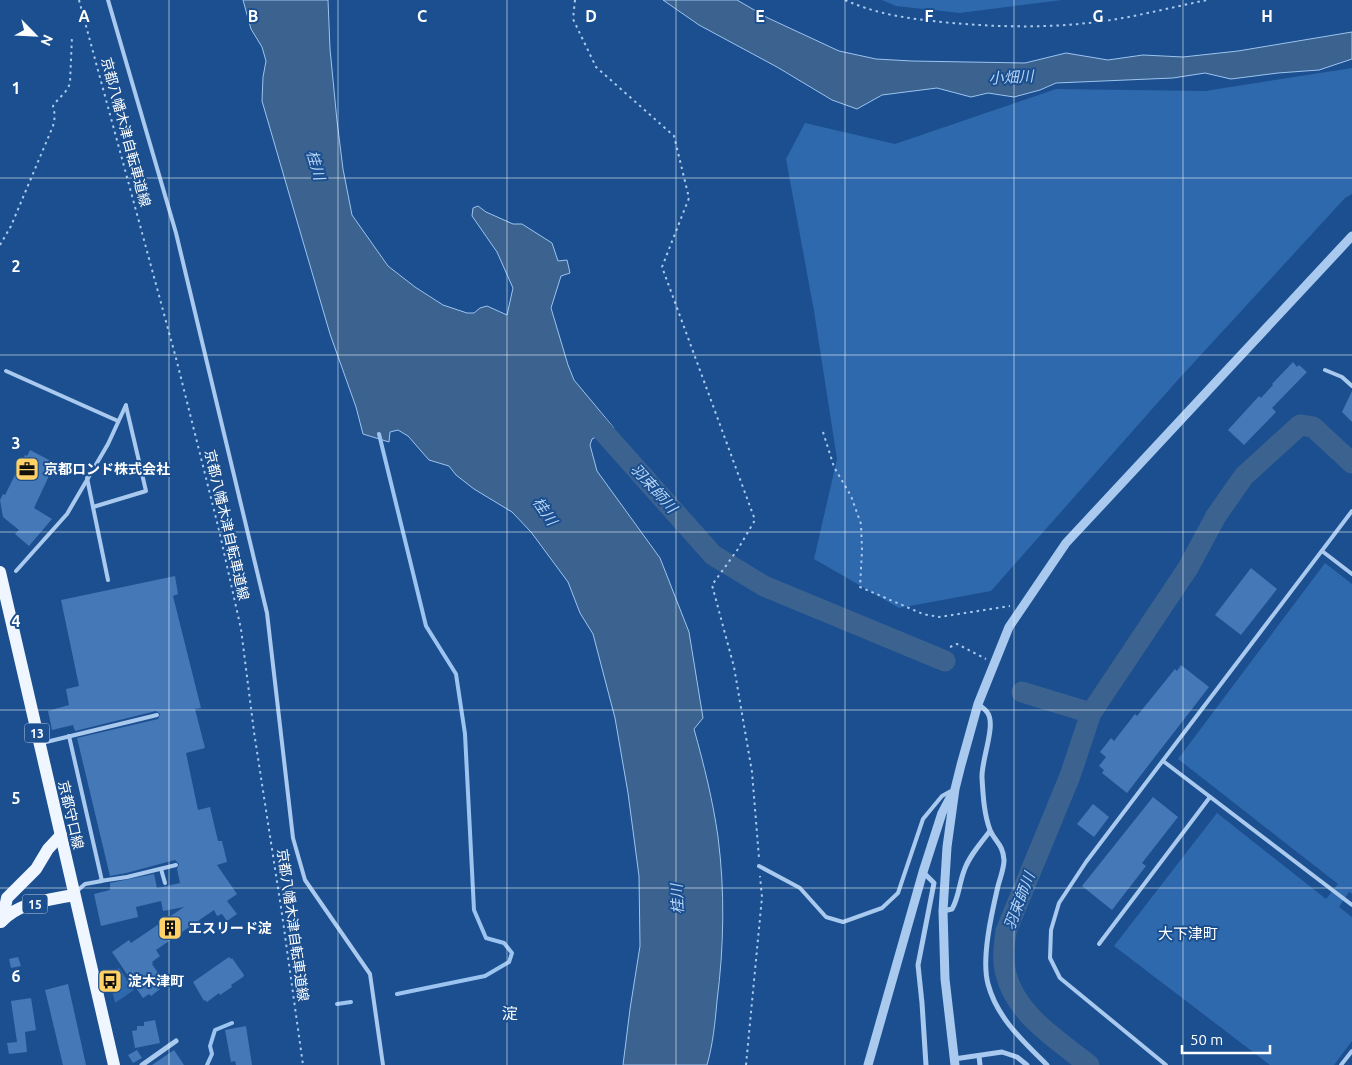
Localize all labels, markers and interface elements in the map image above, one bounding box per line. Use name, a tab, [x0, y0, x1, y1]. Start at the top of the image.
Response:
text: A	[78, 7, 90, 25]
text: B	[248, 7, 258, 25]
text: C	[417, 7, 427, 25]
text: D	[585, 7, 597, 25]
text: E	[755, 7, 765, 25]
text: F	[925, 7, 934, 25]
text: G	[1092, 7, 1104, 25]
text: H	[1261, 7, 1273, 25]
north arrow	[10, 10, 60, 60]
text: N	[37, 32, 56, 48]
street label: 京都八幡木津自転車道線	[98, 56, 154, 208]
water label: 小畑川	[988, 67, 1036, 87]
text: 1	[11, 79, 21, 97]
water label: 桂川	[304, 148, 329, 184]
text: 2	[11, 257, 21, 275]
text: 3	[11, 434, 21, 452]
street label: 京都八幡木津自転車道線	[202, 448, 252, 602]
office icon: 京都ロンド株式会社	[14, 456, 40, 482]
water label: 羽束師川	[628, 460, 682, 517]
place label: 京都ロンド株式会社	[44, 461, 170, 477]
water label: 桂川	[529, 494, 562, 530]
text: 4	[11, 612, 21, 630]
road number: 13	[24, 724, 50, 742]
street label: 京都守口線	[55, 779, 87, 851]
text: 5	[11, 789, 21, 807]
street label: 京都八幡木津自転車道線	[274, 848, 312, 1002]
water label: 羽束師川	[1000, 868, 1038, 932]
water label: 桂川	[668, 882, 686, 914]
road number: 15	[22, 894, 48, 914]
building icon: エスリード淀	[157, 915, 183, 941]
place label: エスリード淀	[188, 920, 272, 936]
district label: 大下津町	[1158, 925, 1218, 942]
text: 6	[11, 967, 21, 985]
bus stop icon: 淀木津町	[97, 968, 123, 994]
place label: 淀木津町	[128, 973, 184, 989]
district label: 淀	[502, 1004, 518, 1022]
scale bar	[1182, 1022, 1270, 1054]
text: 50 m	[1190, 1031, 1223, 1048]

